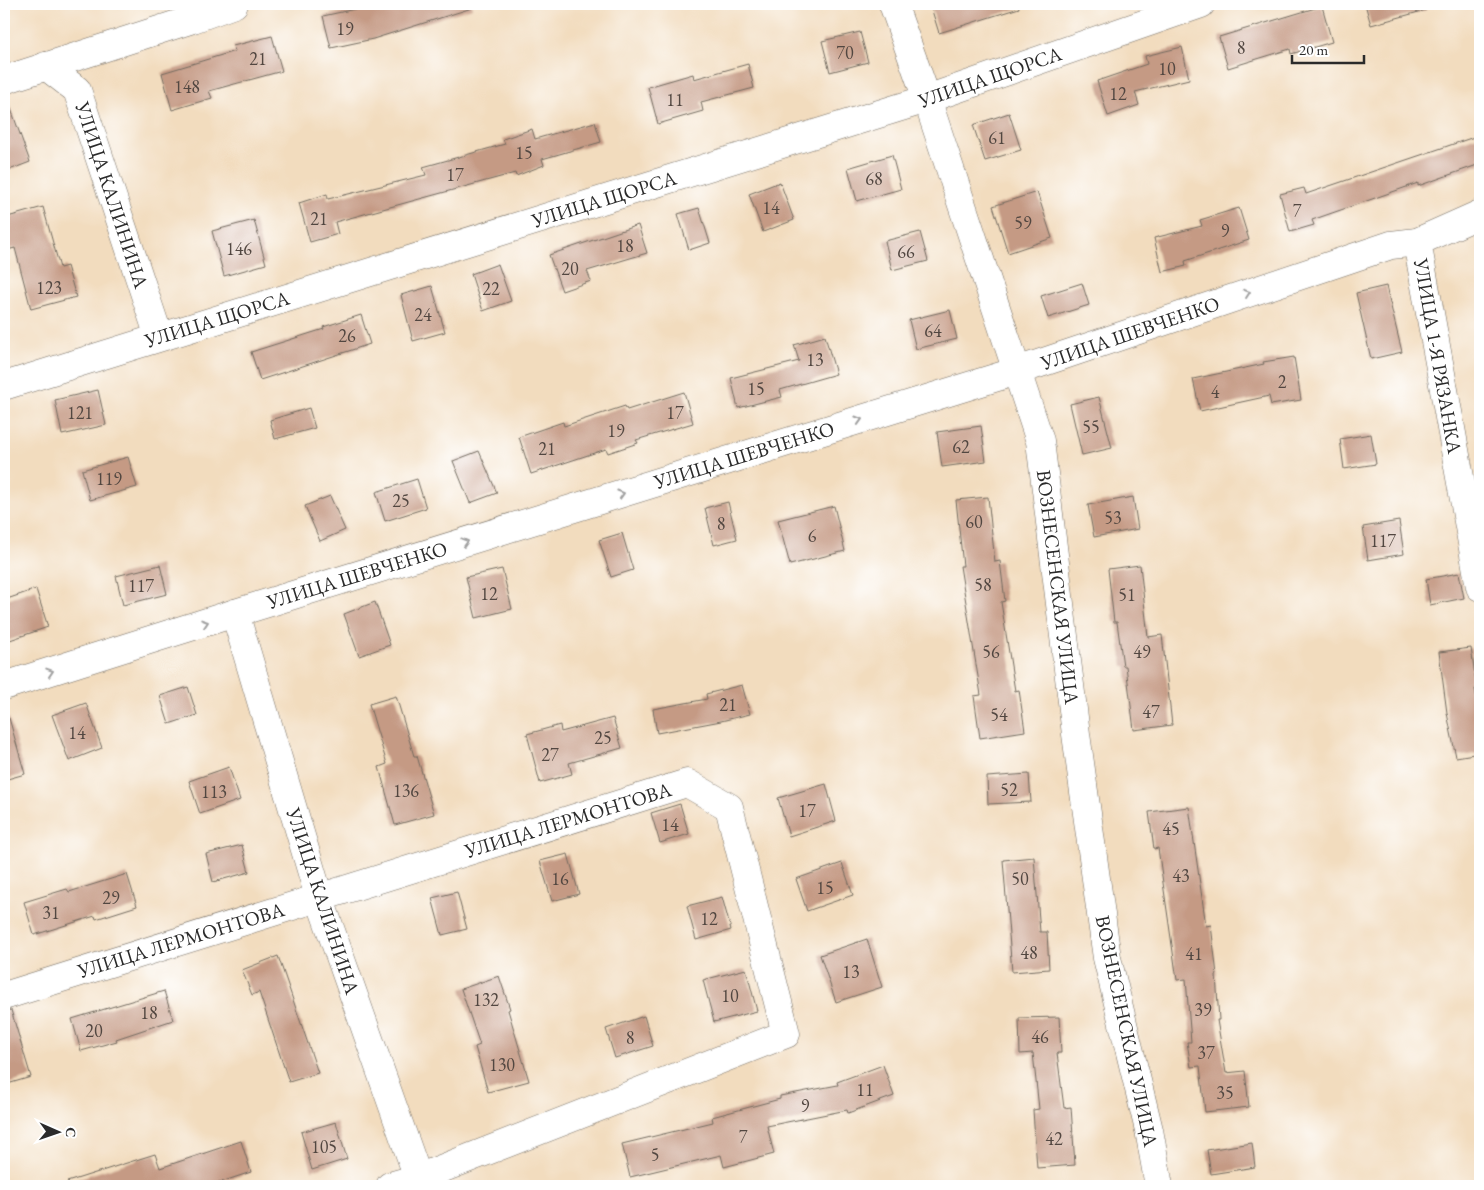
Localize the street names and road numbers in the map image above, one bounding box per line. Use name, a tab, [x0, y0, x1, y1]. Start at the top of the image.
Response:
street label: УЛИЦА ЩОРСА	[914, 40, 1065, 114]
street label: УЛИЦА КАЛИНИНА	[69, 97, 154, 292]
street label: УЛИЦА ЩОРСА	[528, 165, 680, 234]
street label: УЛИЦА 1-Я РЯЗАНКА	[1408, 255, 1468, 456]
street label: УЛИЦА ЩОРСА	[141, 285, 293, 354]
street label: УЛИЦА ШЕВЧЕНКО	[1036, 290, 1223, 376]
street label: УЛИЦА ШЕВЧЕНКО	[650, 415, 837, 495]
street label: ВОЗНЕСЕНСКАЯ УЛИЦА	[1031, 468, 1085, 706]
street label: УЛИЦА ШЕВЧЕНКО	[263, 535, 450, 615]
street label: УЛИЦА ЛЕРМОНТОВА	[460, 776, 675, 864]
street label: УЛИЦА КАЛИНИНА	[280, 803, 365, 998]
street label: УЛИЦА ЛЕРМОНТОВА	[73, 896, 288, 984]
street label: ВОЗНЕСЕНСКАЯ УЛИЦА	[1090, 913, 1164, 1149]

